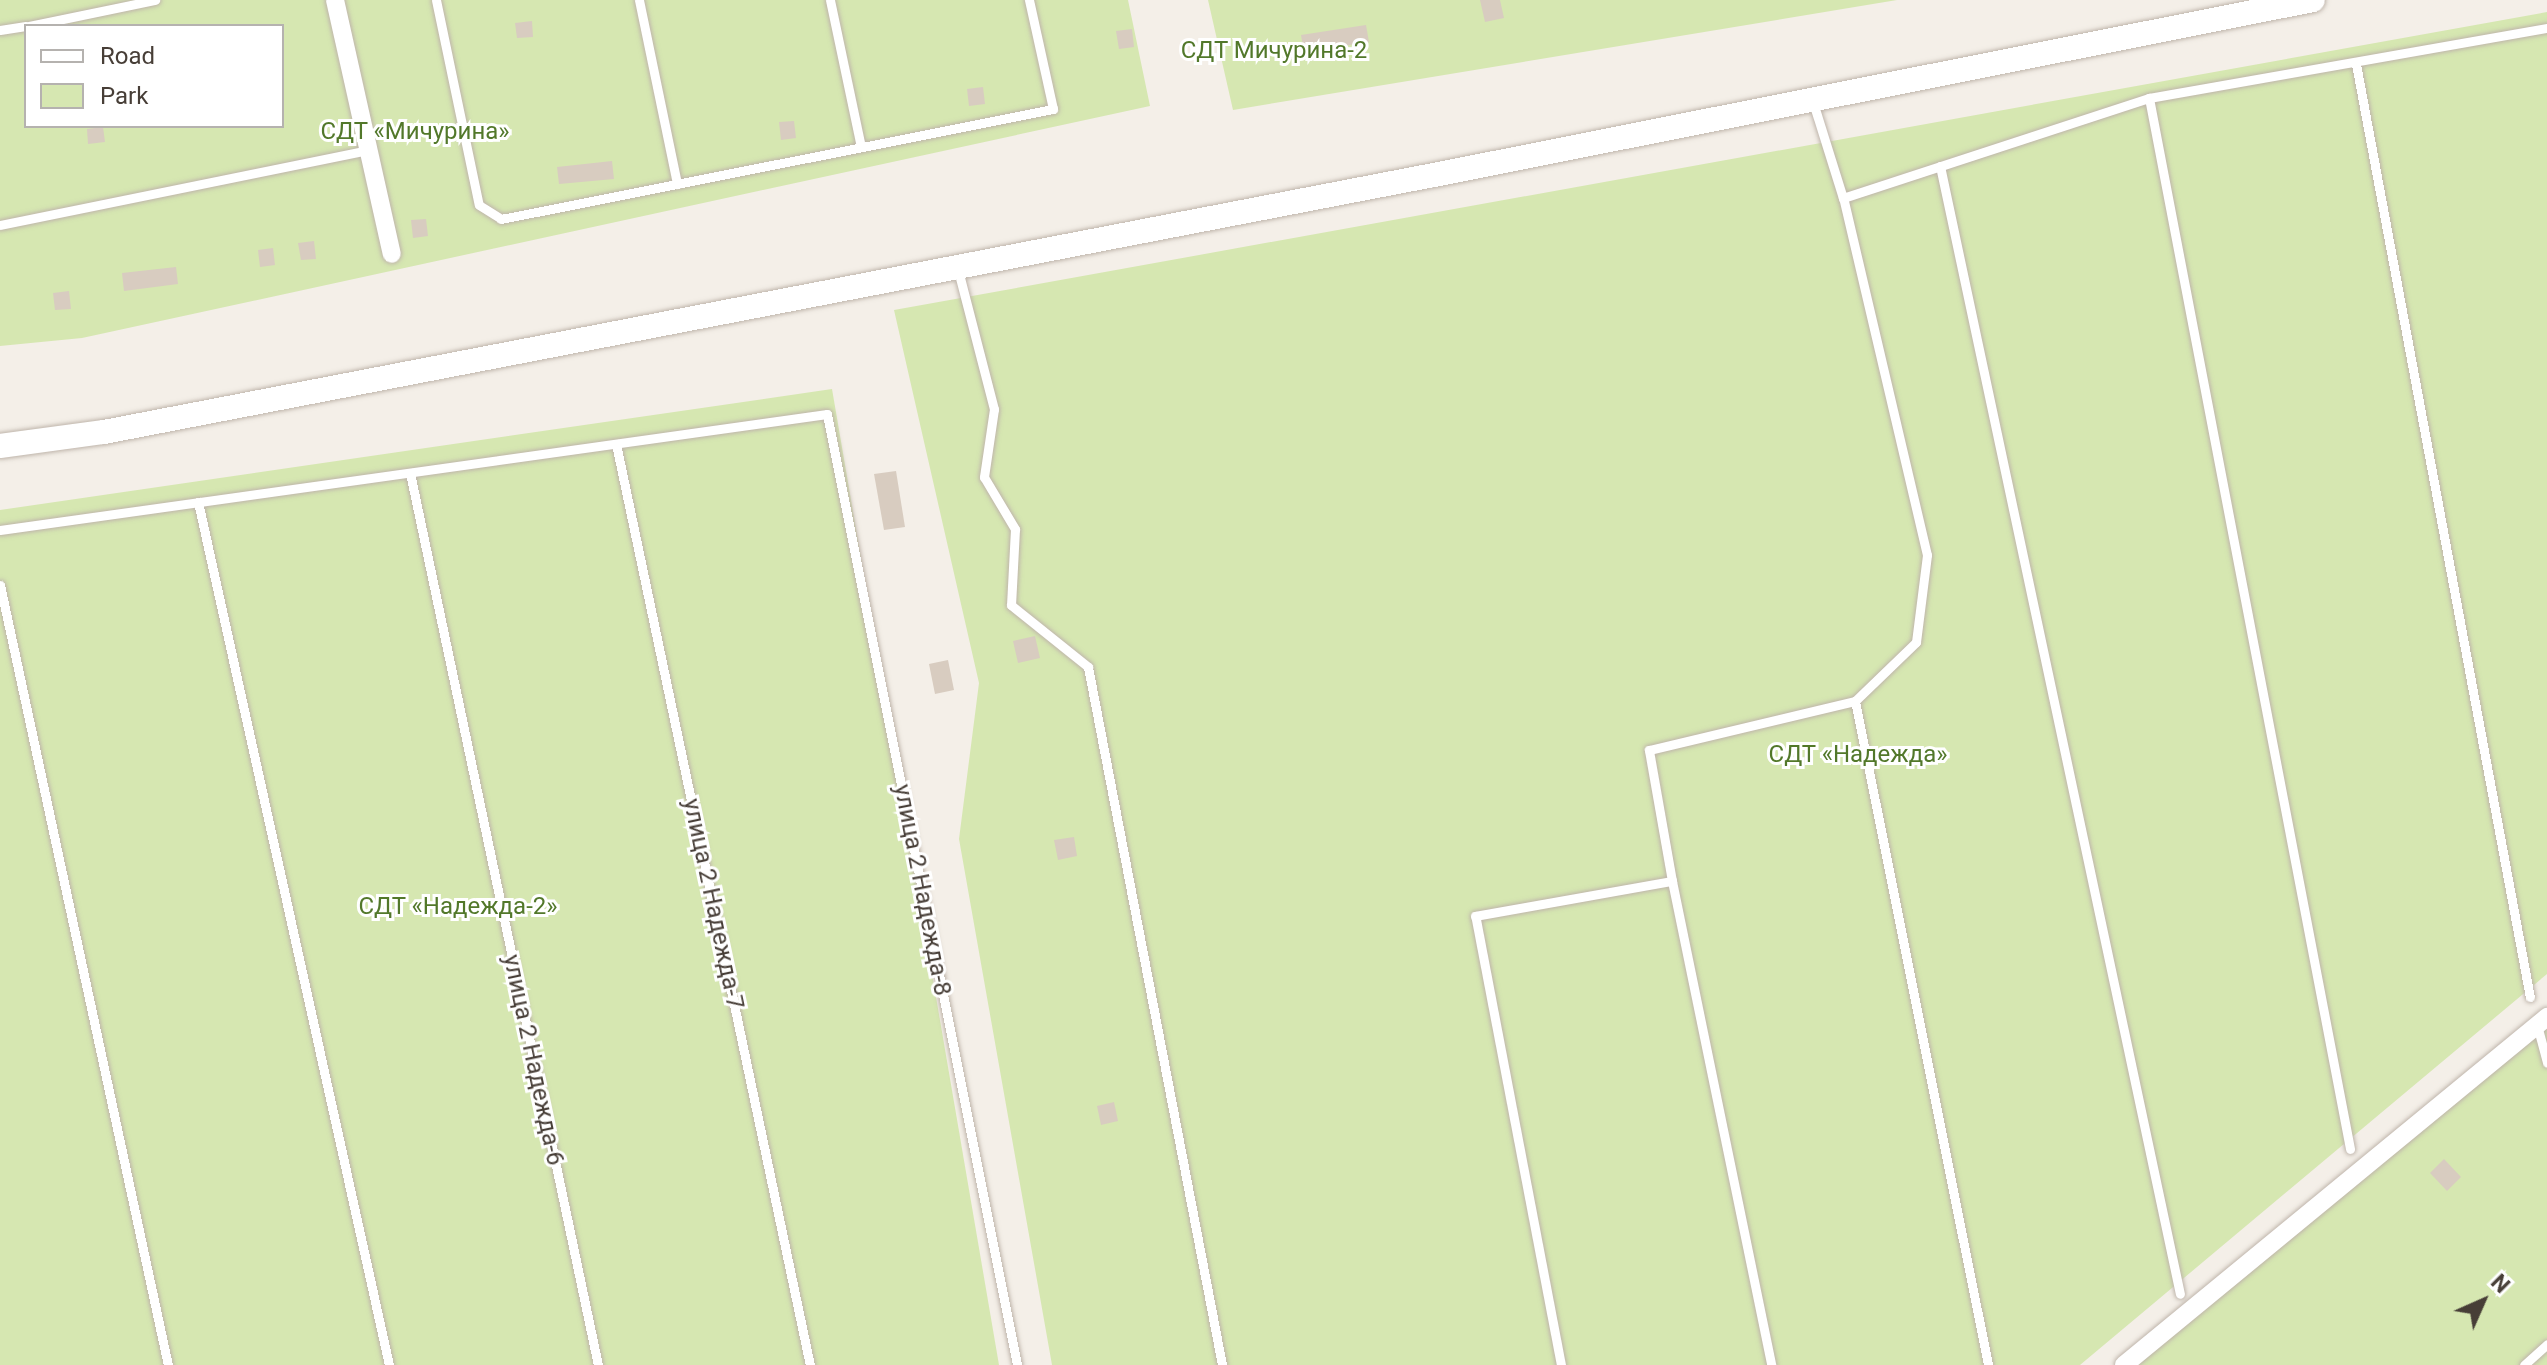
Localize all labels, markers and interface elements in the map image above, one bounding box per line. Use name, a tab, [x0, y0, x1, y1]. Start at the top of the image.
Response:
legend	[24, 24, 284, 128]
park label: СДТ Мичурина-2	[1180, 37, 1368, 65]
text: Road	[100, 42, 155, 70]
text: Park	[100, 82, 148, 110]
park label: СДТ «Мичурина»	[320, 118, 510, 146]
park label: СДТ «Надежда»	[1768, 741, 1948, 769]
street label: улица 2 Надежда-8	[887, 782, 957, 998]
street label: улица 2 Надежда-7	[677, 796, 749, 1012]
park label: СДТ «Надежда-2»	[358, 893, 558, 921]
street label: улица 2 Надежда-6	[497, 952, 569, 1168]
north arrow	[2443, 1261, 2523, 1341]
text: N	[2486, 1269, 2515, 1298]

